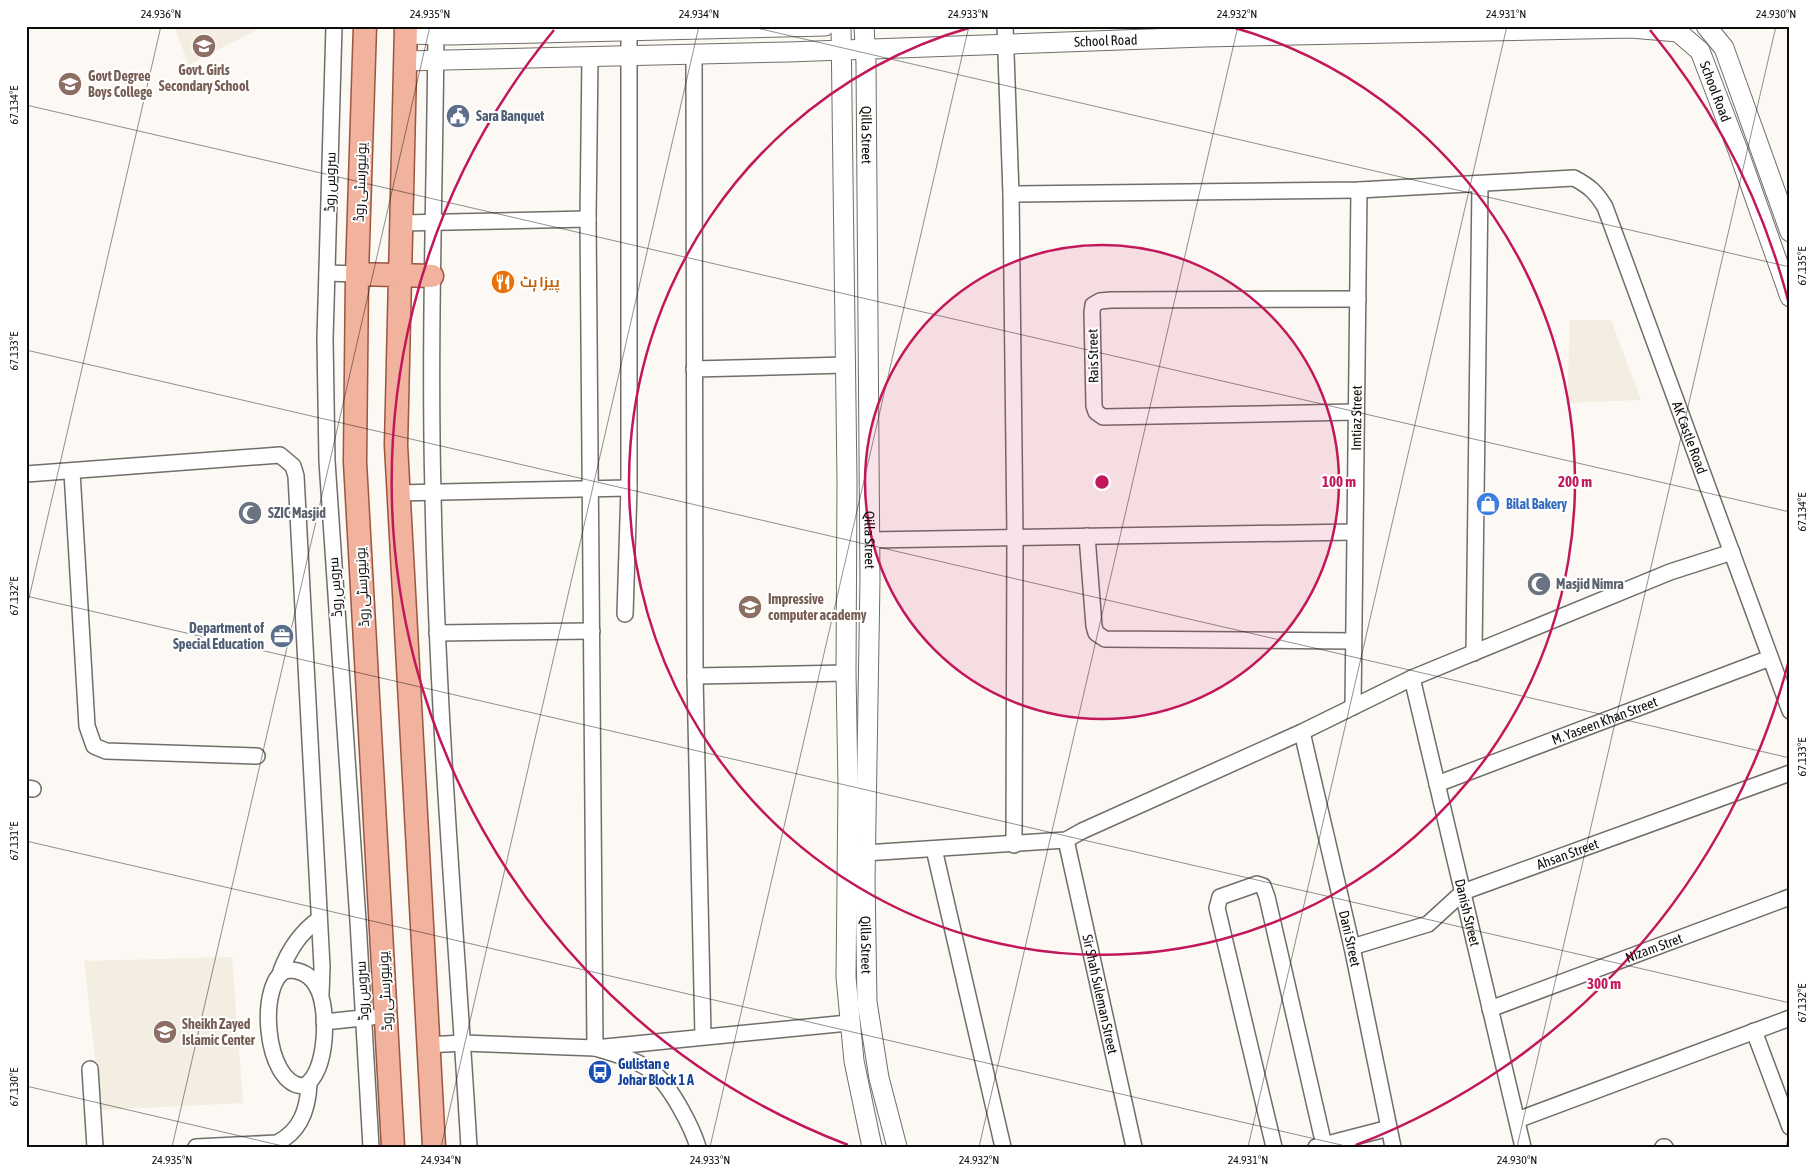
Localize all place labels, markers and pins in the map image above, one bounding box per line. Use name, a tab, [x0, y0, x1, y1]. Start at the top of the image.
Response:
school or university icon: Govt. Girls Secondary School	[191, 33, 217, 59]
place label: Govt. Girls Secondary School	[159, 62, 249, 94]
place label: Govt Degree Boys College	[88, 68, 152, 100]
school or university icon: Govt Degree Boys College	[57, 71, 83, 97]
public building icon: Sara Banquet	[445, 103, 471, 129]
place label: Sara Banquet	[476, 108, 544, 124]
restaurant icon: پیزا ہٹ	[490, 269, 516, 295]
place label: پیزا ہٹ	[520, 274, 560, 293]
centre of rings	[1093, 473, 1111, 491]
shop icon: Bilal Bakery	[1475, 491, 1501, 517]
place label: Bilal Bakery	[1506, 496, 1567, 512]
mosque icon: SZIC Masjid	[237, 500, 263, 526]
place label: SZIC Masjid	[268, 505, 326, 521]
mosque icon: Masjid Nimra	[1526, 571, 1552, 597]
place label: Masjid Nimra	[1556, 576, 1624, 592]
place label: Impressive computer academy	[768, 591, 867, 623]
school or university icon: Impressive computer academy	[737, 594, 763, 620]
place label: Department of Special Education	[173, 620, 264, 652]
office icon: Department of Special Education	[269, 623, 295, 649]
place label: Sheikh Zayed Islamic Center	[182, 1016, 256, 1048]
school or university icon: Sheikh Zayed Islamic Center	[152, 1019, 178, 1045]
place label: Gulistan e Johar Block 1 A	[617, 1056, 694, 1088]
bus stop icon: Gulistan e Johar Block 1 A	[587, 1059, 613, 1085]

